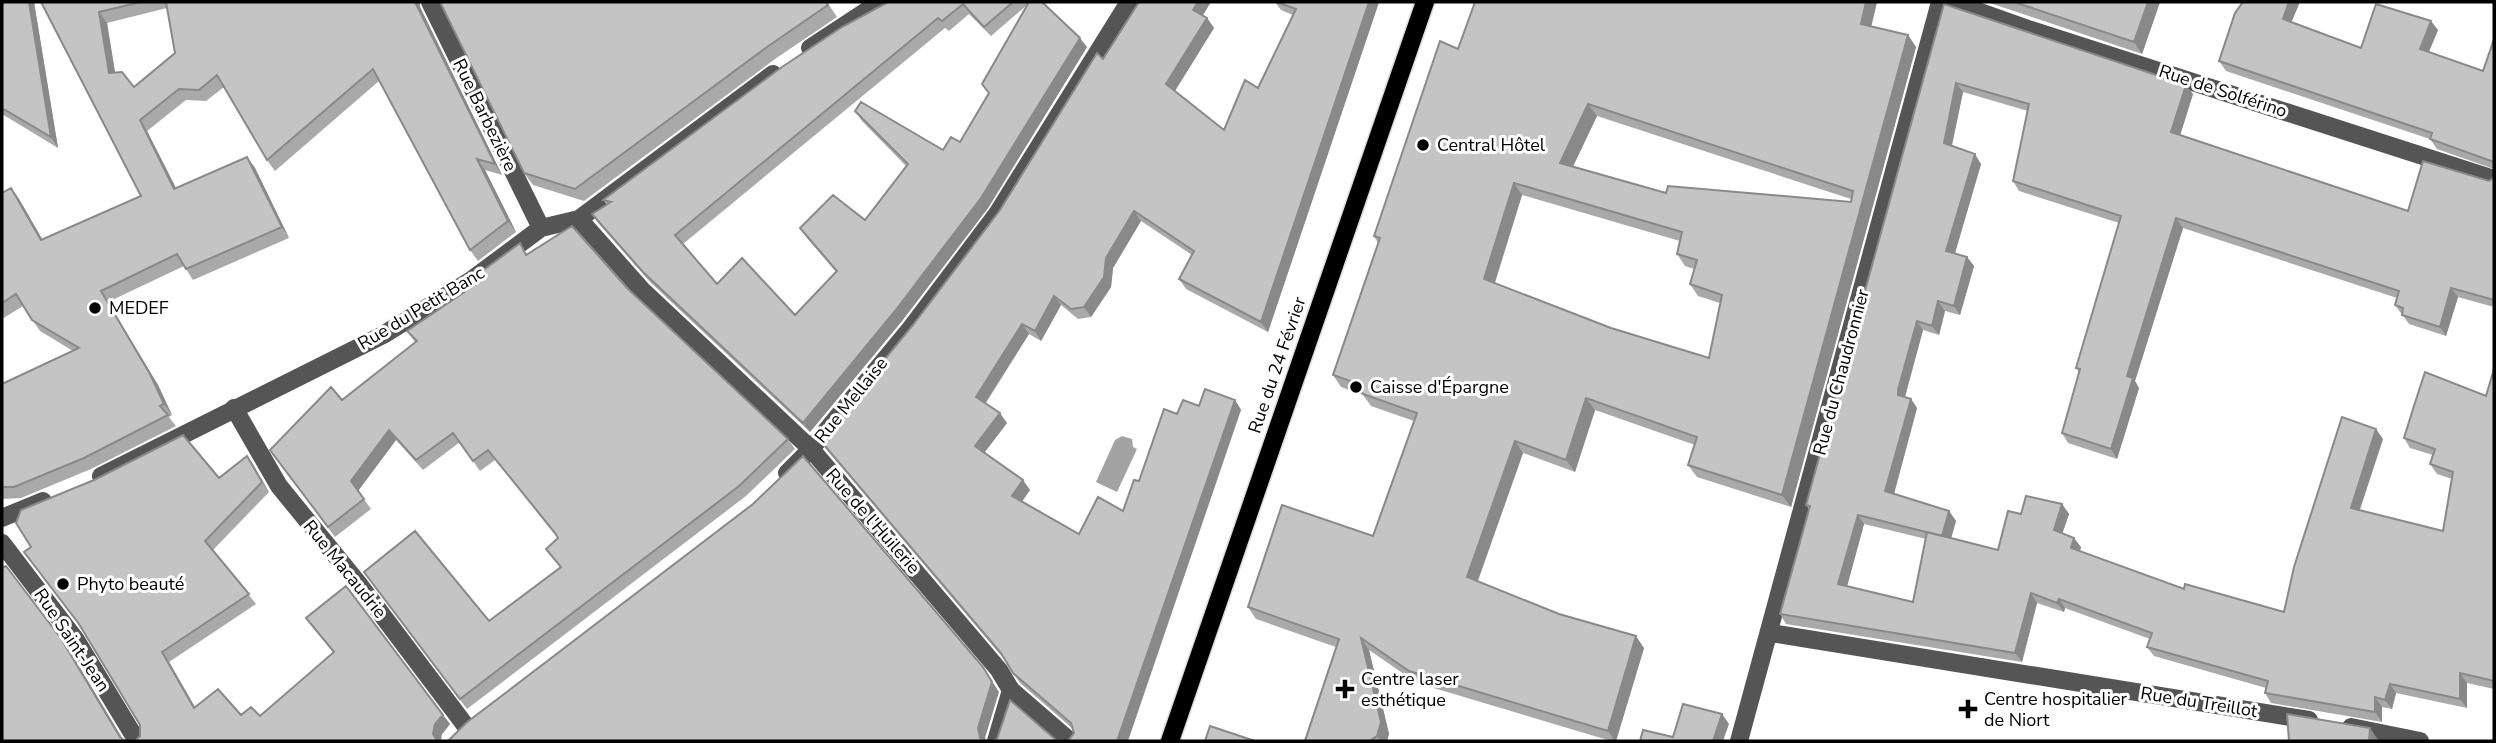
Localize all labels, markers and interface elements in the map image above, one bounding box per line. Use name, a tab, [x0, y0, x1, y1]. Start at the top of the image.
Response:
street label: Rue Barbezière	[447, 55, 523, 175]
street label: Rue de Solférino	[2156, 59, 2290, 123]
place label: Central Hôtel	[1437, 133, 1546, 157]
marker: Central Hôtel	[1415, 137, 1431, 153]
street label: Rue du Petit Banc	[353, 261, 489, 355]
street label: Rue du Chaudronnier	[1807, 286, 1875, 458]
street label: Rue du 24 Février	[1242, 293, 1312, 436]
place label: MEDEF	[109, 296, 169, 320]
marker: MEDEF	[87, 300, 103, 316]
street label: Rue Mellaise	[809, 352, 893, 448]
place label: Caisse d'Épargne	[1370, 375, 1509, 399]
marker: Caisse d'Épargne	[1348, 379, 1364, 395]
street label: Rue de l'Huilerie	[820, 463, 926, 579]
street label: Rue Macaudrie	[298, 515, 392, 623]
place label: Phyto beauté	[77, 572, 184, 596]
marker: Phyto beauté	[55, 576, 71, 592]
street label: Rue Saint-Jean	[29, 584, 115, 696]
place label: Centre laser esthétique	[1361, 667, 1459, 712]
marker: Centre laser esthétique	[1335, 679, 1355, 699]
street label: Rue du Treillot	[2139, 681, 2260, 723]
place label: Centre hospitalier de Niort	[1984, 687, 2128, 732]
marker: Centre hospitalier de Niort	[1958, 699, 1978, 719]

